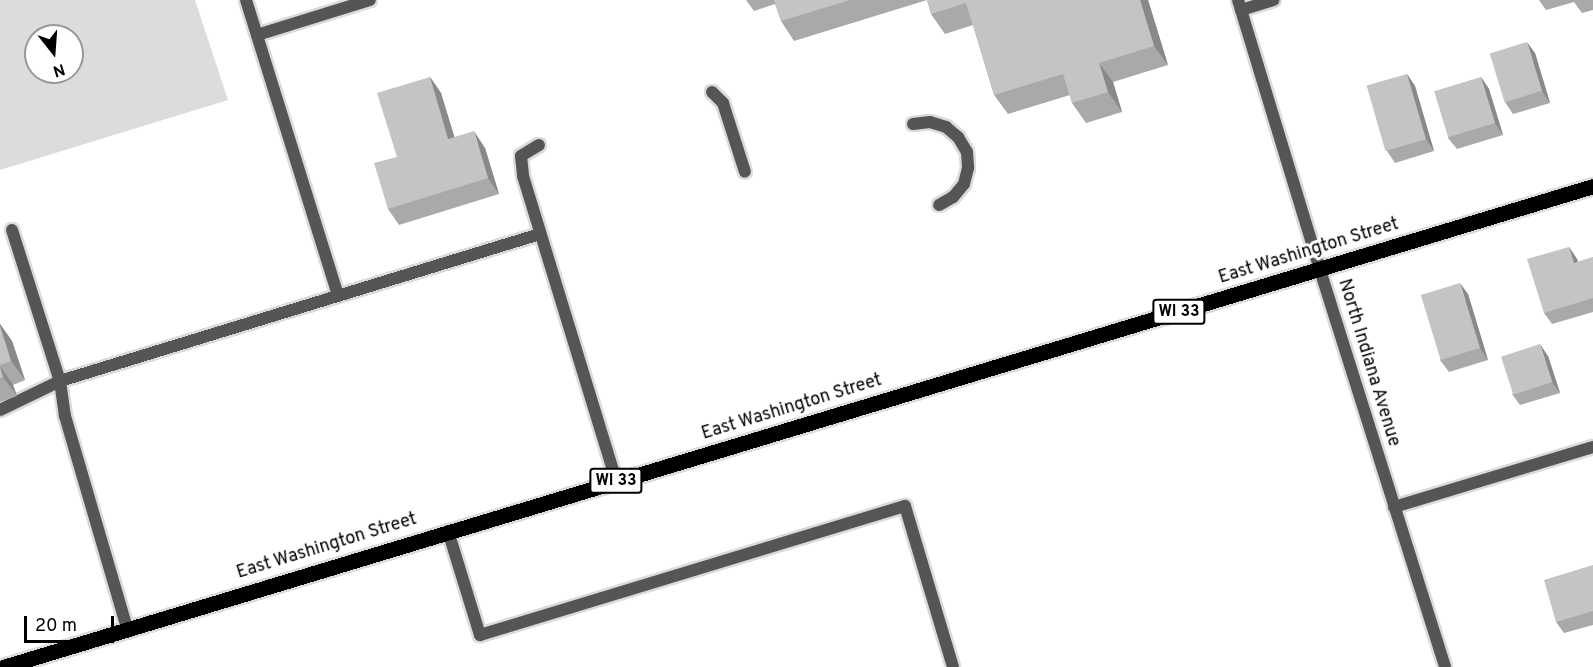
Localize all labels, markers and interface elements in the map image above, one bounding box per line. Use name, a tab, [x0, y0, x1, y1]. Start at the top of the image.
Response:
north arrow	[24, 24, 84, 84]
text: N	[50, 58, 67, 81]
street label: East Washington Street	[1216, 214, 1402, 290]
street label: North Indiana Avenue	[1332, 276, 1404, 450]
road number: WI 33	[1152, 299, 1206, 325]
street label: East Washington Street	[699, 370, 885, 446]
road number: WI 33	[589, 468, 643, 494]
street label: East Washington Street	[234, 509, 420, 585]
scale bar	[27, 604, 117, 642]
text: 20 m	[35, 615, 77, 638]

